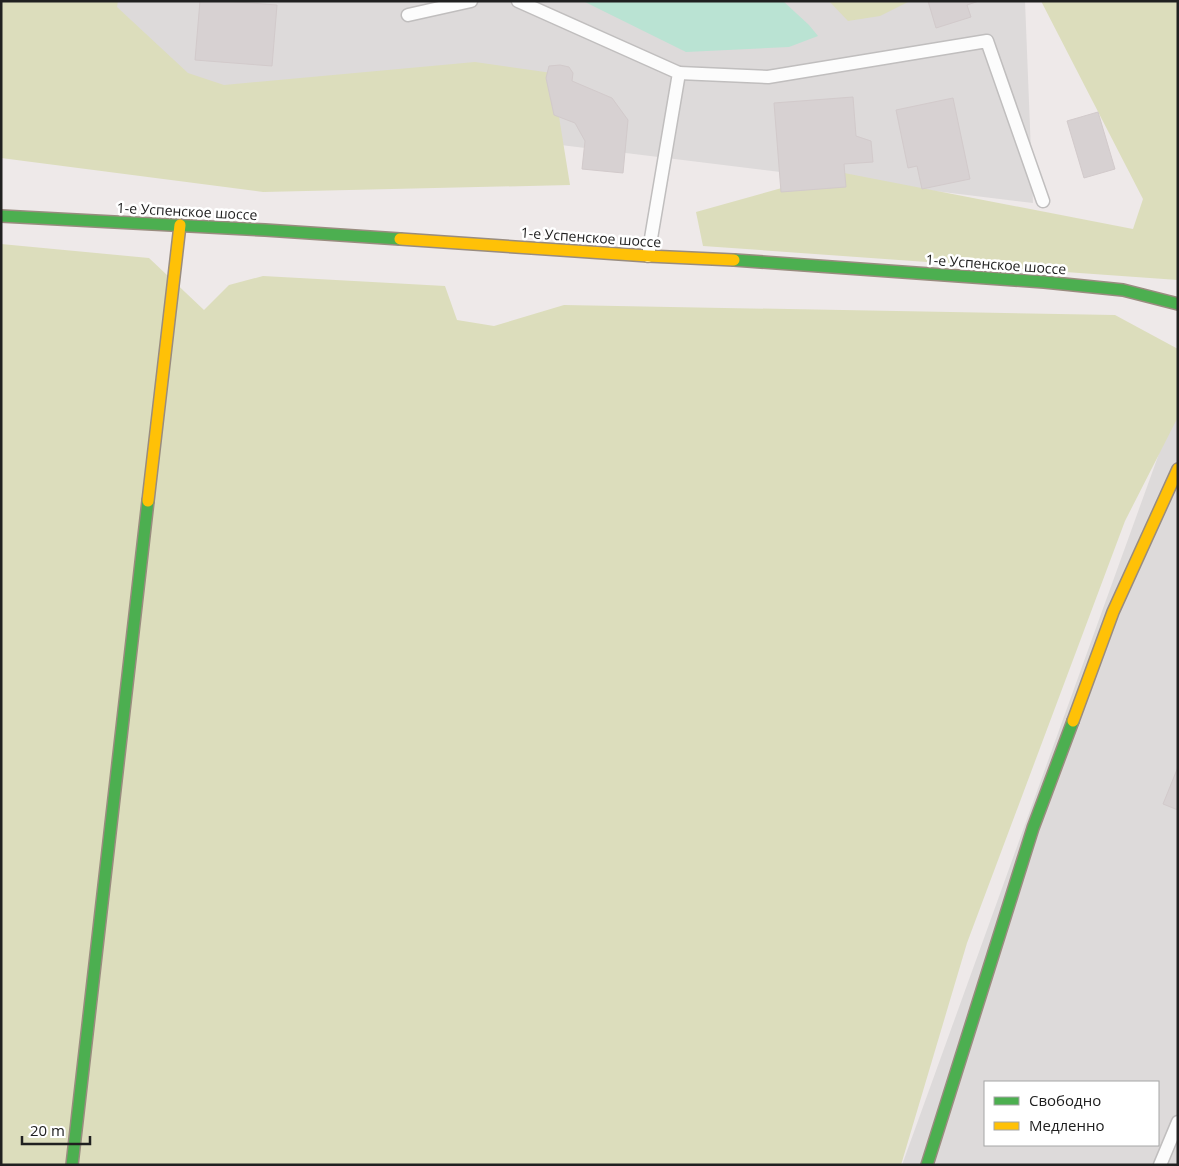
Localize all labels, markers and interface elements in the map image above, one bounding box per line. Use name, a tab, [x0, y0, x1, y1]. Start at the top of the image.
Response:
street label: 1-е Успенское шоссе	[116, 198, 258, 224]
street label: 1-е Успенское шоссе	[520, 223, 662, 251]
street label: 1-е Успенское шоссе	[925, 250, 1067, 278]
legend	[984, 1081, 1159, 1146]
text: Свободно	[1029, 1090, 1101, 1110]
scale bar	[22, 1114, 90, 1146]
text: Медленно	[1029, 1115, 1105, 1135]
text: 20 m	[30, 1120, 65, 1140]

